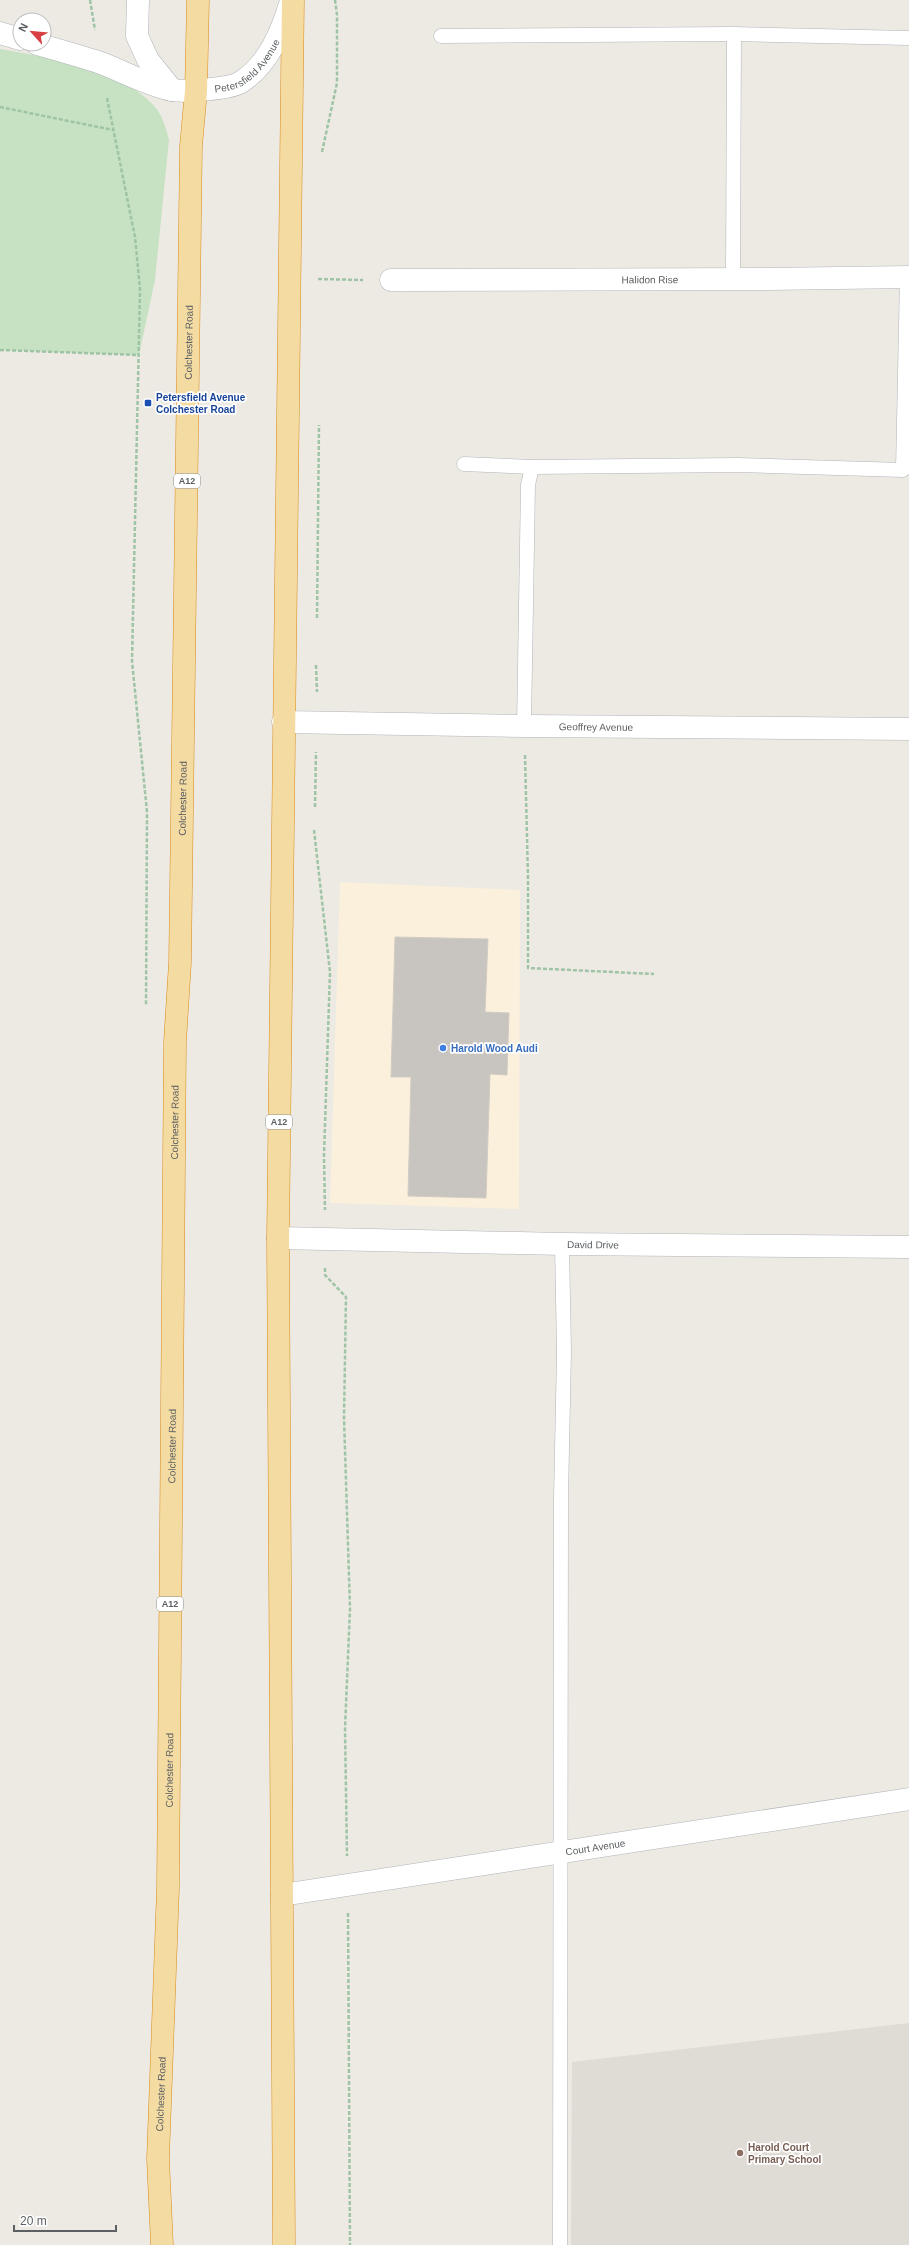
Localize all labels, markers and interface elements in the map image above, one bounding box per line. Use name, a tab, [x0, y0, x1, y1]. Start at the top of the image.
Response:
north arrow	[12, 12, 52, 52]
text: N	[16, 21, 30, 34]
street label: Petersfield Avenue	[214, 37, 282, 95]
street label: Halidon Rise	[622, 274, 679, 285]
street label: Colchester Road	[183, 305, 195, 380]
place label: Petersfield Avenue Colchester Road	[156, 392, 246, 415]
marker: Petersfield Avenue Colchester Road	[143, 398, 153, 408]
road number: A12	[174, 474, 200, 488]
street label: Geoffrey Avenue	[559, 721, 634, 733]
street label: Colchester Road	[177, 761, 189, 836]
marker: Harold Wood Audi	[438, 1043, 448, 1053]
place label: Harold Wood Audi	[451, 1043, 538, 1054]
street label: Colchester Road	[169, 1085, 181, 1160]
road number: A12	[266, 1115, 292, 1129]
street label: David Drive	[567, 1239, 619, 1250]
street label: Colchester Road	[166, 1409, 178, 1484]
road number: A12	[157, 1597, 183, 1611]
street label: Colchester Road	[164, 1733, 175, 1808]
street label: Court Avenue	[565, 1837, 627, 1858]
street label: Colchester Road	[154, 2057, 168, 2132]
place label: Harold Court Primary School	[748, 2142, 822, 2165]
marker: Harold Court Primary School	[735, 2148, 745, 2158]
scale bar	[14, 2207, 116, 2233]
text: 20 m	[20, 2214, 47, 2228]

